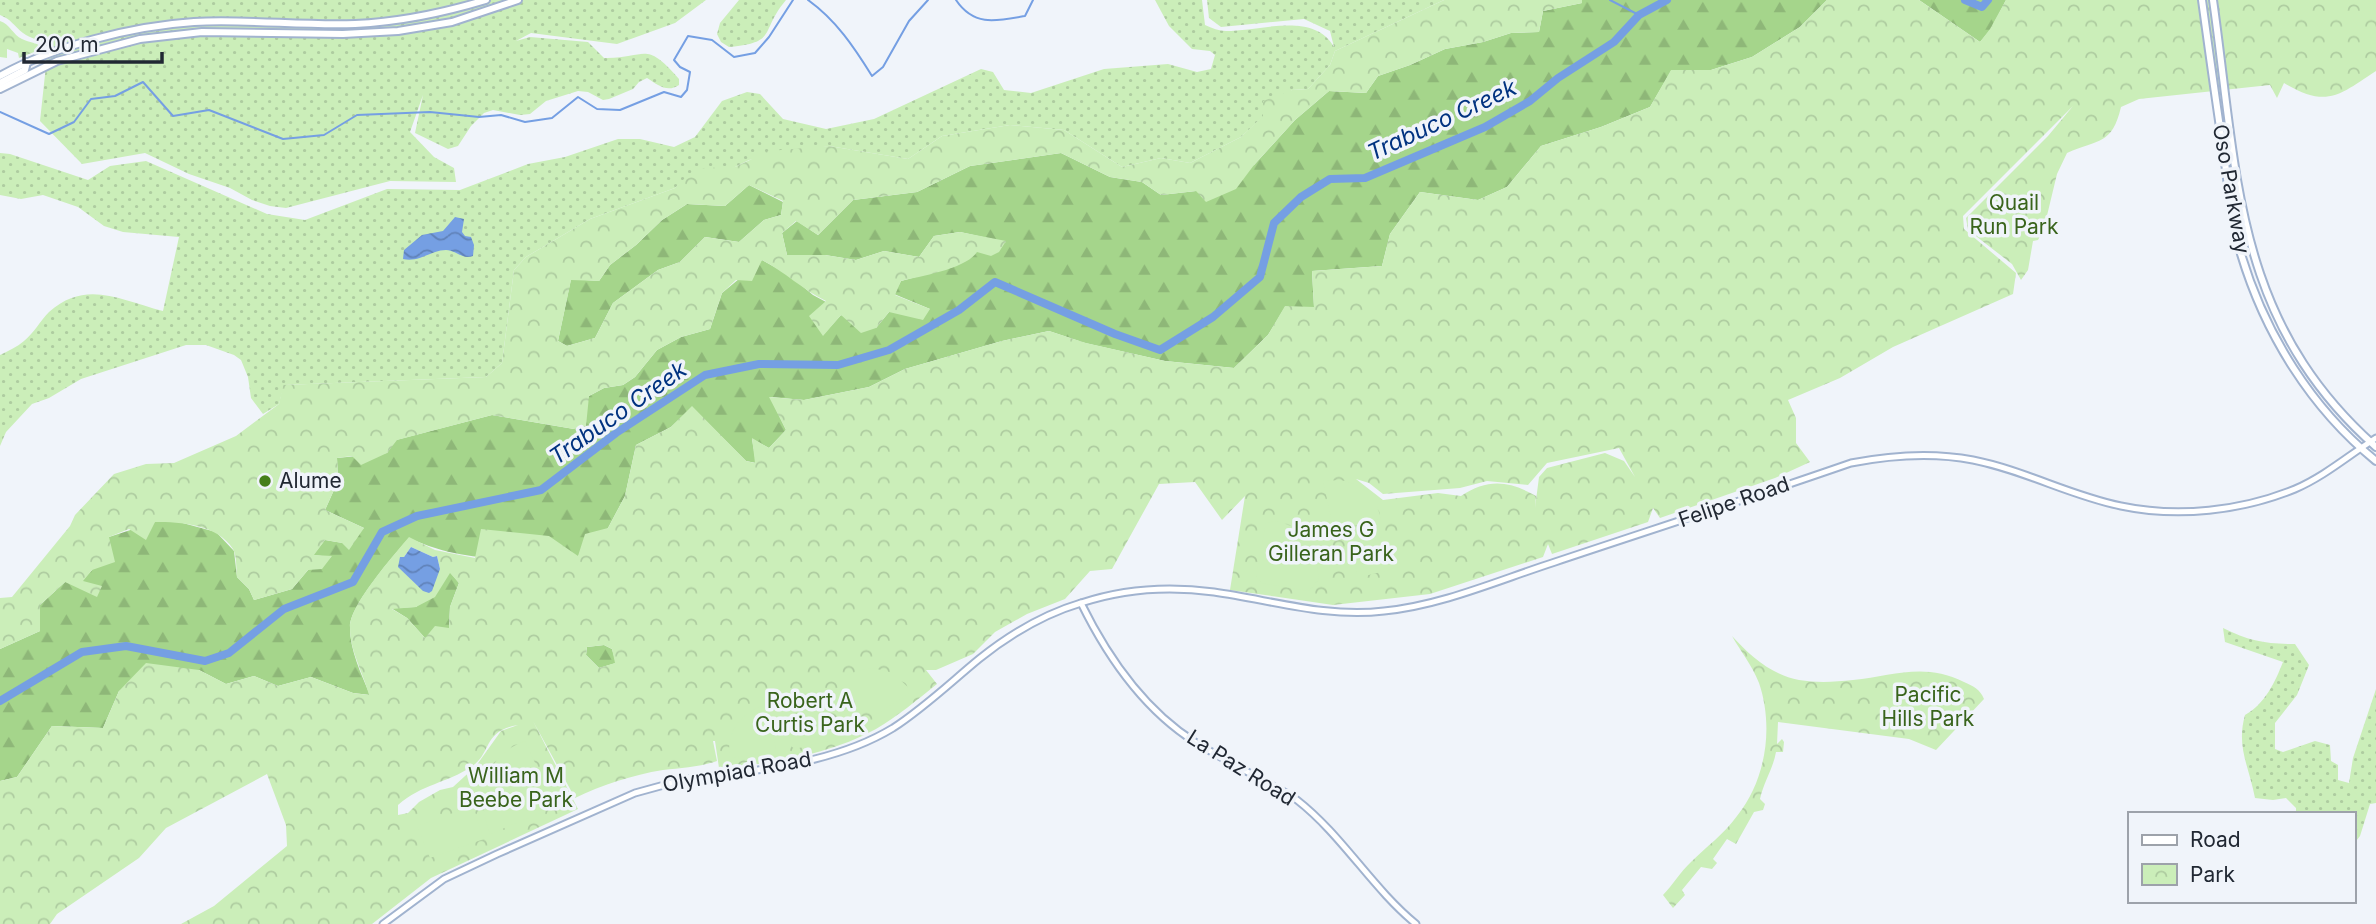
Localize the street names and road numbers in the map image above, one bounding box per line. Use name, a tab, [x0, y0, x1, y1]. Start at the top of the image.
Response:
street label: Oso Parkway	[2208, 122, 2255, 256]
street label: Felipe Road	[1675, 471, 1793, 532]
street label: La Paz Road	[1183, 724, 1300, 811]
street label: Olympiad Road	[661, 746, 813, 797]

